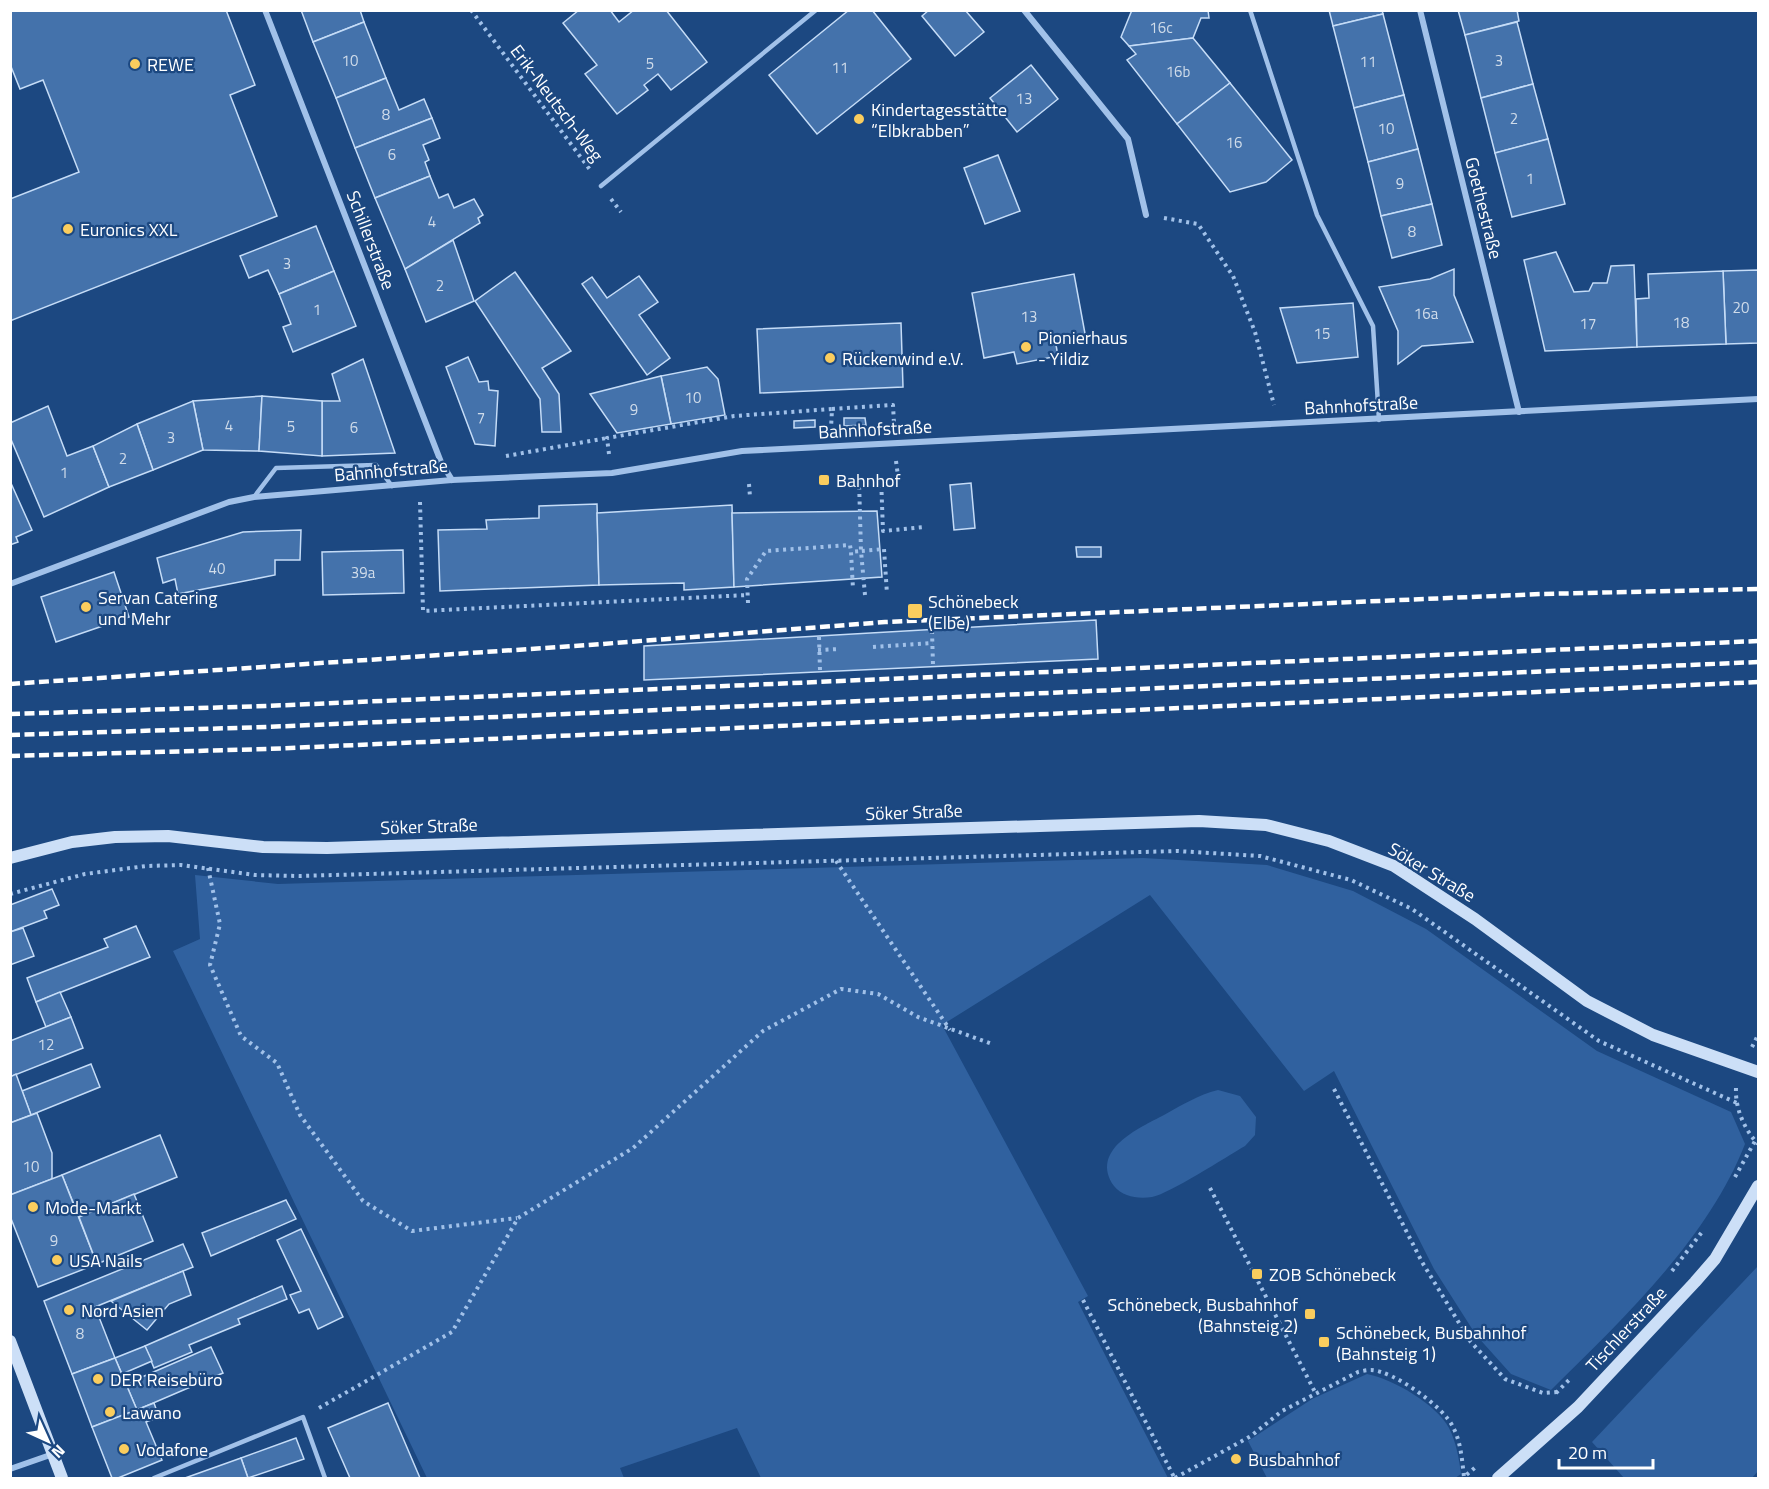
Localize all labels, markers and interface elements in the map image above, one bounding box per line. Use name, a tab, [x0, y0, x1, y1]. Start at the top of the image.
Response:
house number: 16c	[1149, 16, 1173, 39]
street label: Erik-Neutsch-Weg	[504, 39, 610, 167]
house number: 10	[342, 49, 358, 72]
house number: 3	[1495, 49, 1503, 72]
house number: 11	[1360, 50, 1376, 73]
place label: REWE	[147, 51, 194, 78]
house number: 5	[646, 52, 654, 75]
house number: 11	[832, 56, 848, 79]
marker: REWE	[128, 57, 142, 71]
house number: 16b	[1166, 60, 1190, 83]
house number: 13	[1016, 87, 1032, 110]
place label: Kindertagesstätte “Elbkrabben”	[871, 96, 1007, 144]
house number: 8	[382, 103, 390, 126]
house number: 2	[1510, 107, 1518, 130]
marker: Kindertagesstätte “Elbkrabben”	[852, 112, 866, 126]
house number: 10	[1378, 117, 1394, 140]
house number: 16	[1226, 131, 1242, 154]
house number: 6	[388, 143, 396, 166]
street label: Goethestraße	[1458, 154, 1510, 262]
house number: 1	[1526, 167, 1534, 190]
house number: 9	[1396, 172, 1404, 195]
street label: Schillerstraße	[340, 187, 402, 293]
house number: 4	[428, 210, 436, 233]
place label: Euronics XXL	[80, 216, 178, 243]
house number: 8	[1408, 220, 1416, 243]
marker: Euronics XXL	[61, 222, 75, 236]
house number: 3	[283, 252, 291, 275]
house number: 2	[436, 274, 444, 297]
house number: 20	[1733, 296, 1749, 319]
house number: 1	[313, 298, 321, 321]
house number: 16a	[1414, 302, 1439, 325]
house number: 13	[1021, 305, 1037, 328]
house number: 18	[1673, 311, 1689, 334]
house number: 17	[1580, 312, 1596, 335]
house number: 15	[1314, 322, 1330, 345]
place label: Pionierhaus - Yildiz	[1038, 324, 1128, 372]
marker: Pionierhaus - Yildiz	[1019, 340, 1033, 354]
place label: Rückenwind e.V.	[842, 345, 964, 372]
marker: Rückenwind e.V.	[823, 351, 837, 365]
house number: 10	[685, 386, 701, 409]
street label: Bahnhofstraße	[1303, 389, 1419, 421]
house number: 9	[630, 398, 638, 421]
house number: 7	[477, 406, 485, 429]
street label: Bahnhofstraße	[817, 413, 933, 445]
house number: 4	[225, 414, 233, 437]
house number: 5	[287, 415, 295, 438]
house number: 6	[350, 416, 358, 439]
house number: 3	[167, 426, 175, 449]
house number: 2	[119, 447, 127, 470]
street label: Bahnhofstraße	[333, 452, 449, 488]
house number: 1	[60, 461, 68, 484]
place label: Bahnhof	[836, 467, 901, 494]
marker: Bahnhof	[817, 473, 831, 487]
house number: 40	[209, 557, 225, 580]
house number: 39a	[351, 561, 376, 584]
place label: Servan Catering und Mehr	[98, 584, 218, 632]
place label: Schönebeck (Elbe)	[928, 588, 1019, 636]
marker: Servan Catering und Mehr	[79, 600, 93, 614]
marker: Schönebeck (Elbe)	[906, 602, 924, 620]
street label: Söker Straße	[865, 797, 963, 827]
street label: Söker Straße	[380, 811, 478, 841]
street label: Söker Straße	[1383, 835, 1481, 909]
house number: 12	[38, 1033, 54, 1056]
house number: 10	[23, 1155, 39, 1178]
place label: Mode-Markt	[45, 1194, 142, 1221]
marker: Mode-Markt	[26, 1200, 40, 1214]
house number: 9	[50, 1229, 58, 1252]
place label: USA Nails	[69, 1247, 143, 1274]
marker: USA Nails	[50, 1253, 64, 1267]
place label: ZOB Schönebeck	[1269, 1261, 1396, 1288]
marker: ZOB Schönebeck	[1250, 1267, 1264, 1281]
street label: Tischlerstraße	[1579, 1280, 1673, 1378]
place label: Schönebeck, Busbahnhof (Bahnsteig 2)	[1108, 1291, 1298, 1339]
place label: Nord Asien	[81, 1297, 164, 1324]
marker: Nord Asien	[62, 1303, 76, 1317]
marker: Schönebeck, Busbahnhof (Bahnsteig 2)	[1303, 1307, 1317, 1321]
place label: Schönebeck, Busbahnhof (Bahnsteig 1)	[1336, 1319, 1527, 1367]
house number: 8	[76, 1322, 84, 1345]
marker: Schönebeck, Busbahnhof (Bahnsteig 1)	[1317, 1335, 1331, 1349]
place label: DER Reisebüro	[110, 1366, 223, 1393]
marker: DER Reisebüro	[91, 1372, 105, 1386]
place label: Lawano	[122, 1399, 181, 1426]
marker: Lawano	[103, 1405, 117, 1419]
north arrow	[18, 1411, 78, 1471]
scale bar	[1559, 1432, 1654, 1470]
place label: Vodafone	[136, 1436, 208, 1463]
text: N	[46, 1439, 71, 1464]
text: 20 m	[1568, 1439, 1607, 1466]
marker: Vodafone	[117, 1442, 131, 1456]
place label: Busbahnhof	[1248, 1446, 1340, 1473]
marker: Busbahnhof	[1229, 1452, 1243, 1466]

